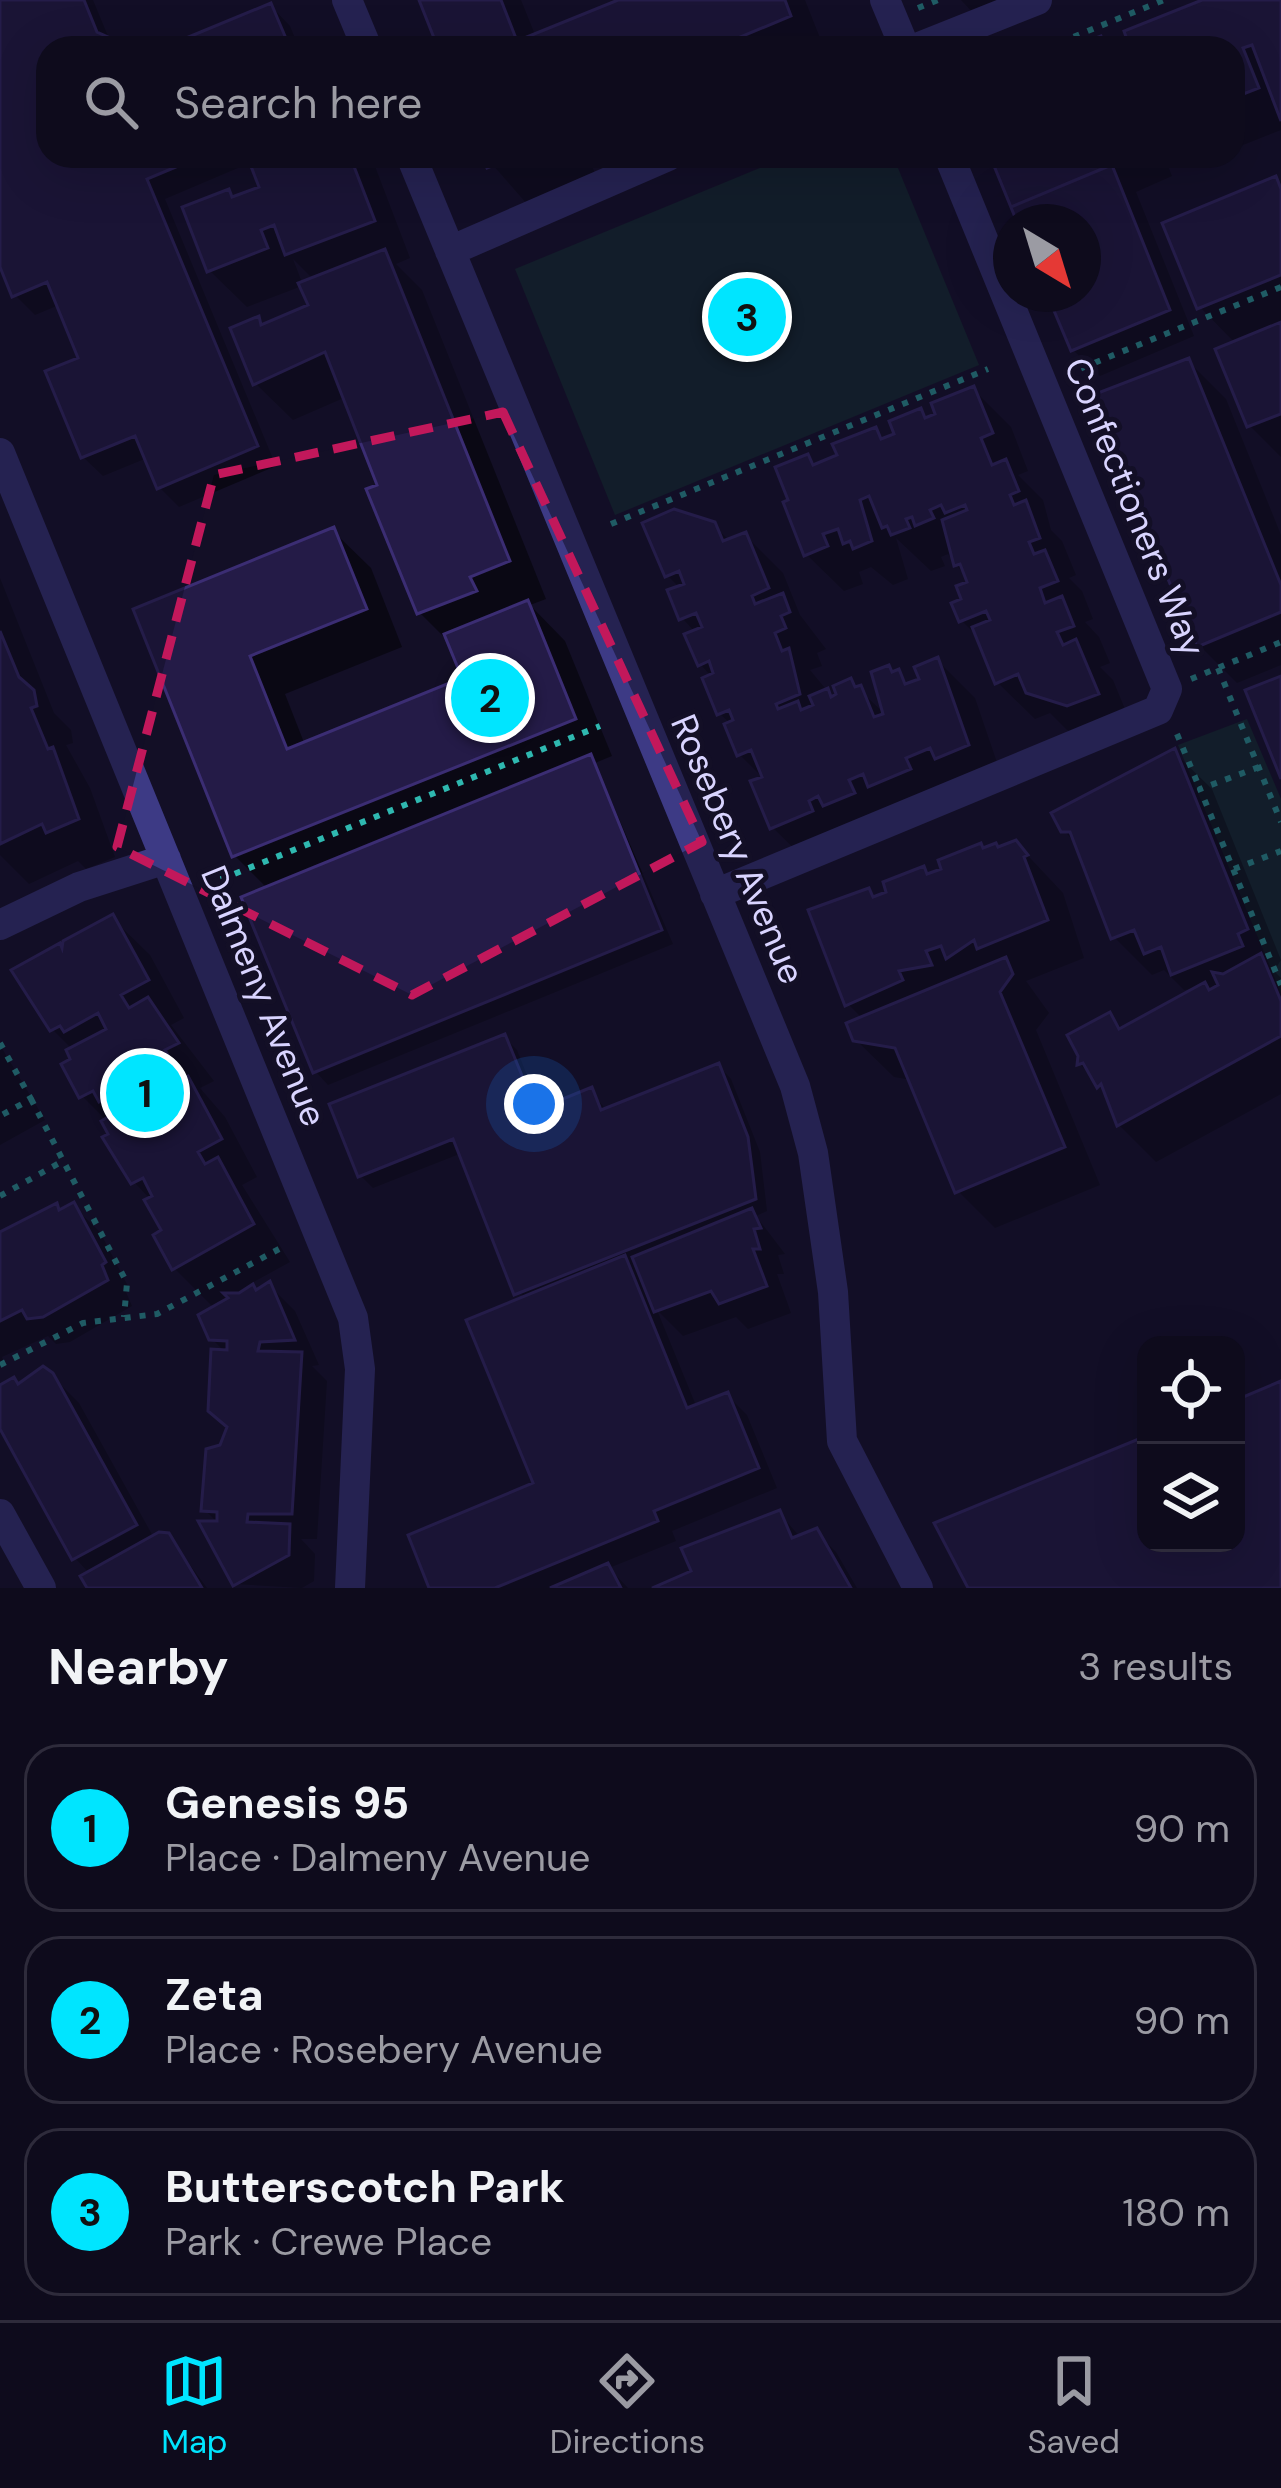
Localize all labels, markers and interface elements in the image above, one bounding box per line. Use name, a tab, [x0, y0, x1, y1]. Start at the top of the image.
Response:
search box	[36, 36, 1245, 168]
icon: search	[78, 69, 144, 135]
text: Search here	[174, 73, 422, 132]
north arrow	[993, 204, 1101, 312]
pin: 3	[708, 272, 786, 362]
street label: Confectioners Way	[1054, 351, 1216, 663]
pin: 2	[451, 653, 529, 743]
street label: Rosebery Avenue	[660, 707, 816, 991]
street label: Dalmeny Avenue	[190, 859, 338, 1133]
pin: 1	[106, 1048, 184, 1138]
your location	[504, 1074, 564, 1134]
map controls	[1137, 1336, 1245, 1552]
button: locate	[1137, 1336, 1245, 1444]
button: layers	[1137, 1444, 1245, 1552]
text: Nearby	[48, 1633, 229, 1700]
text: 3 results	[1078, 1641, 1233, 1692]
text: Genesis 95	[165, 1773, 409, 1832]
text: 1	[83, 1803, 97, 1854]
text: 90 m	[1134, 1803, 1230, 1854]
text: Place · Dalmeny Avenue	[165, 1832, 591, 1883]
text: Zeta	[165, 1965, 264, 2024]
text: 2	[79, 1995, 101, 2046]
text: 90 m	[1134, 1995, 1230, 2046]
text: Place · Rosebery Avenue	[165, 2024, 603, 2075]
text: Butterscotch Park	[165, 2157, 565, 2216]
text: 3	[78, 2187, 102, 2238]
text: 180 m	[1122, 2187, 1230, 2238]
text: Park · Crewe Place	[165, 2216, 492, 2267]
tab: Map	[161, 2348, 228, 2463]
tab: Directions	[550, 2348, 705, 2463]
tab: Saved	[1027, 2348, 1120, 2463]

